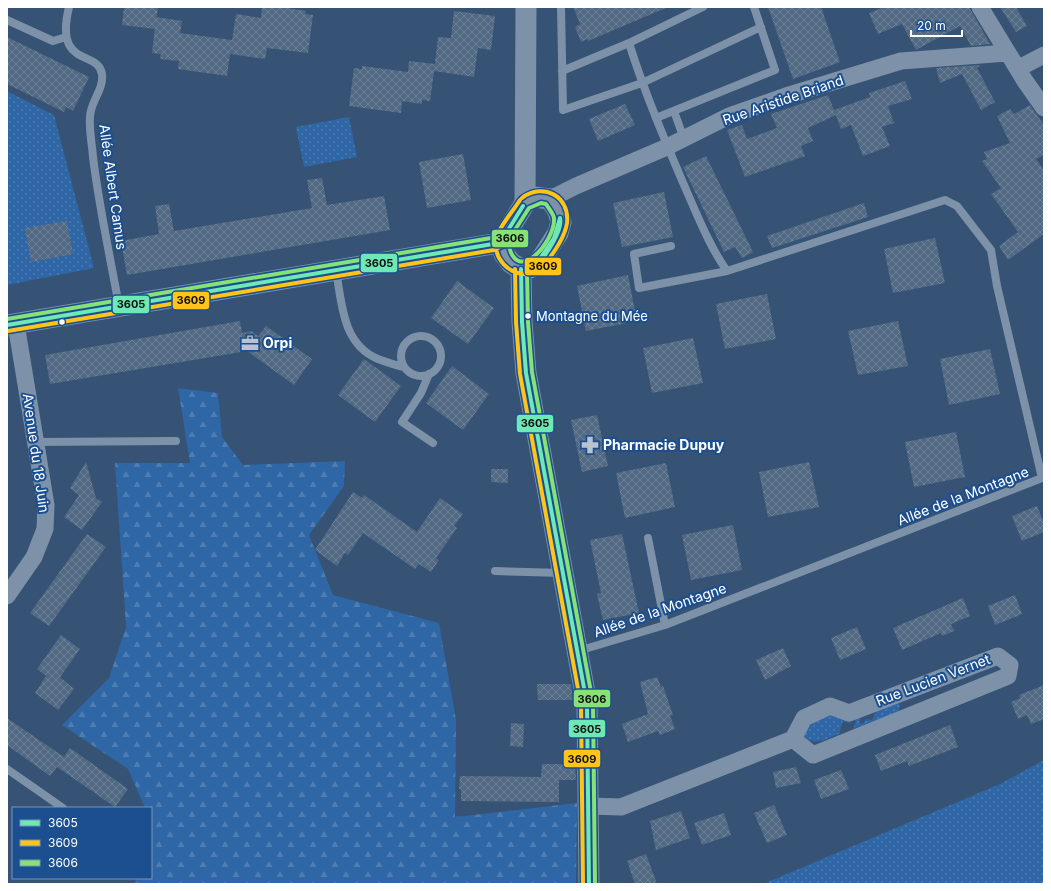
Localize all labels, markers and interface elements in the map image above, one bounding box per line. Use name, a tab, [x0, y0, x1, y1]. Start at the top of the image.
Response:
scale bar	[911, 12, 962, 38]
text: 20 m	[917, 18, 946, 33]
street label: Rue Aristide Briand	[720, 71, 846, 128]
street label: Allée Albert Camus	[96, 123, 131, 251]
line badge: 3606	[491, 229, 529, 248]
text: 3606	[496, 231, 524, 245]
line badge: 3605	[360, 253, 398, 273]
text: 3605	[365, 256, 393, 270]
line badge: 3609	[524, 257, 562, 276]
text: 3609	[529, 259, 557, 273]
line badge: 3609	[172, 291, 210, 310]
text: 3609	[177, 293, 205, 307]
line badge: 3605	[112, 295, 150, 314]
text: 3605	[117, 297, 145, 311]
place label: Montagne du Mée	[536, 308, 648, 324]
marker: Montagne du Mée	[523, 311, 533, 321]
unlabelled marker	[57, 317, 67, 327]
office icon: Orpi	[240, 333, 260, 353]
place label: Orpi	[263, 334, 292, 351]
street label: Avenue du 18 Juin	[20, 392, 53, 514]
line badge: 3605	[516, 414, 554, 433]
text: 3605	[521, 416, 549, 430]
pharmacy icon: Pharmacie Dupuy	[580, 435, 600, 455]
place label: Pharmacie Dupuy	[603, 436, 725, 453]
street label: Allée de la Montagne	[895, 463, 1031, 528]
street label: Allée de la Montagne	[591, 579, 729, 640]
street label: Rue Lucien Vernet	[873, 650, 993, 709]
line badge: 3606	[573, 689, 611, 708]
text: 3606	[578, 692, 606, 706]
line badge: 3605	[568, 719, 606, 738]
text: 3605	[573, 722, 601, 736]
line badge: 3609	[563, 749, 601, 768]
text: 3609	[568, 752, 596, 766]
legend	[12, 807, 152, 879]
text: 3605	[48, 815, 78, 830]
text: 3609	[48, 835, 78, 850]
text: 3606	[48, 855, 78, 870]

